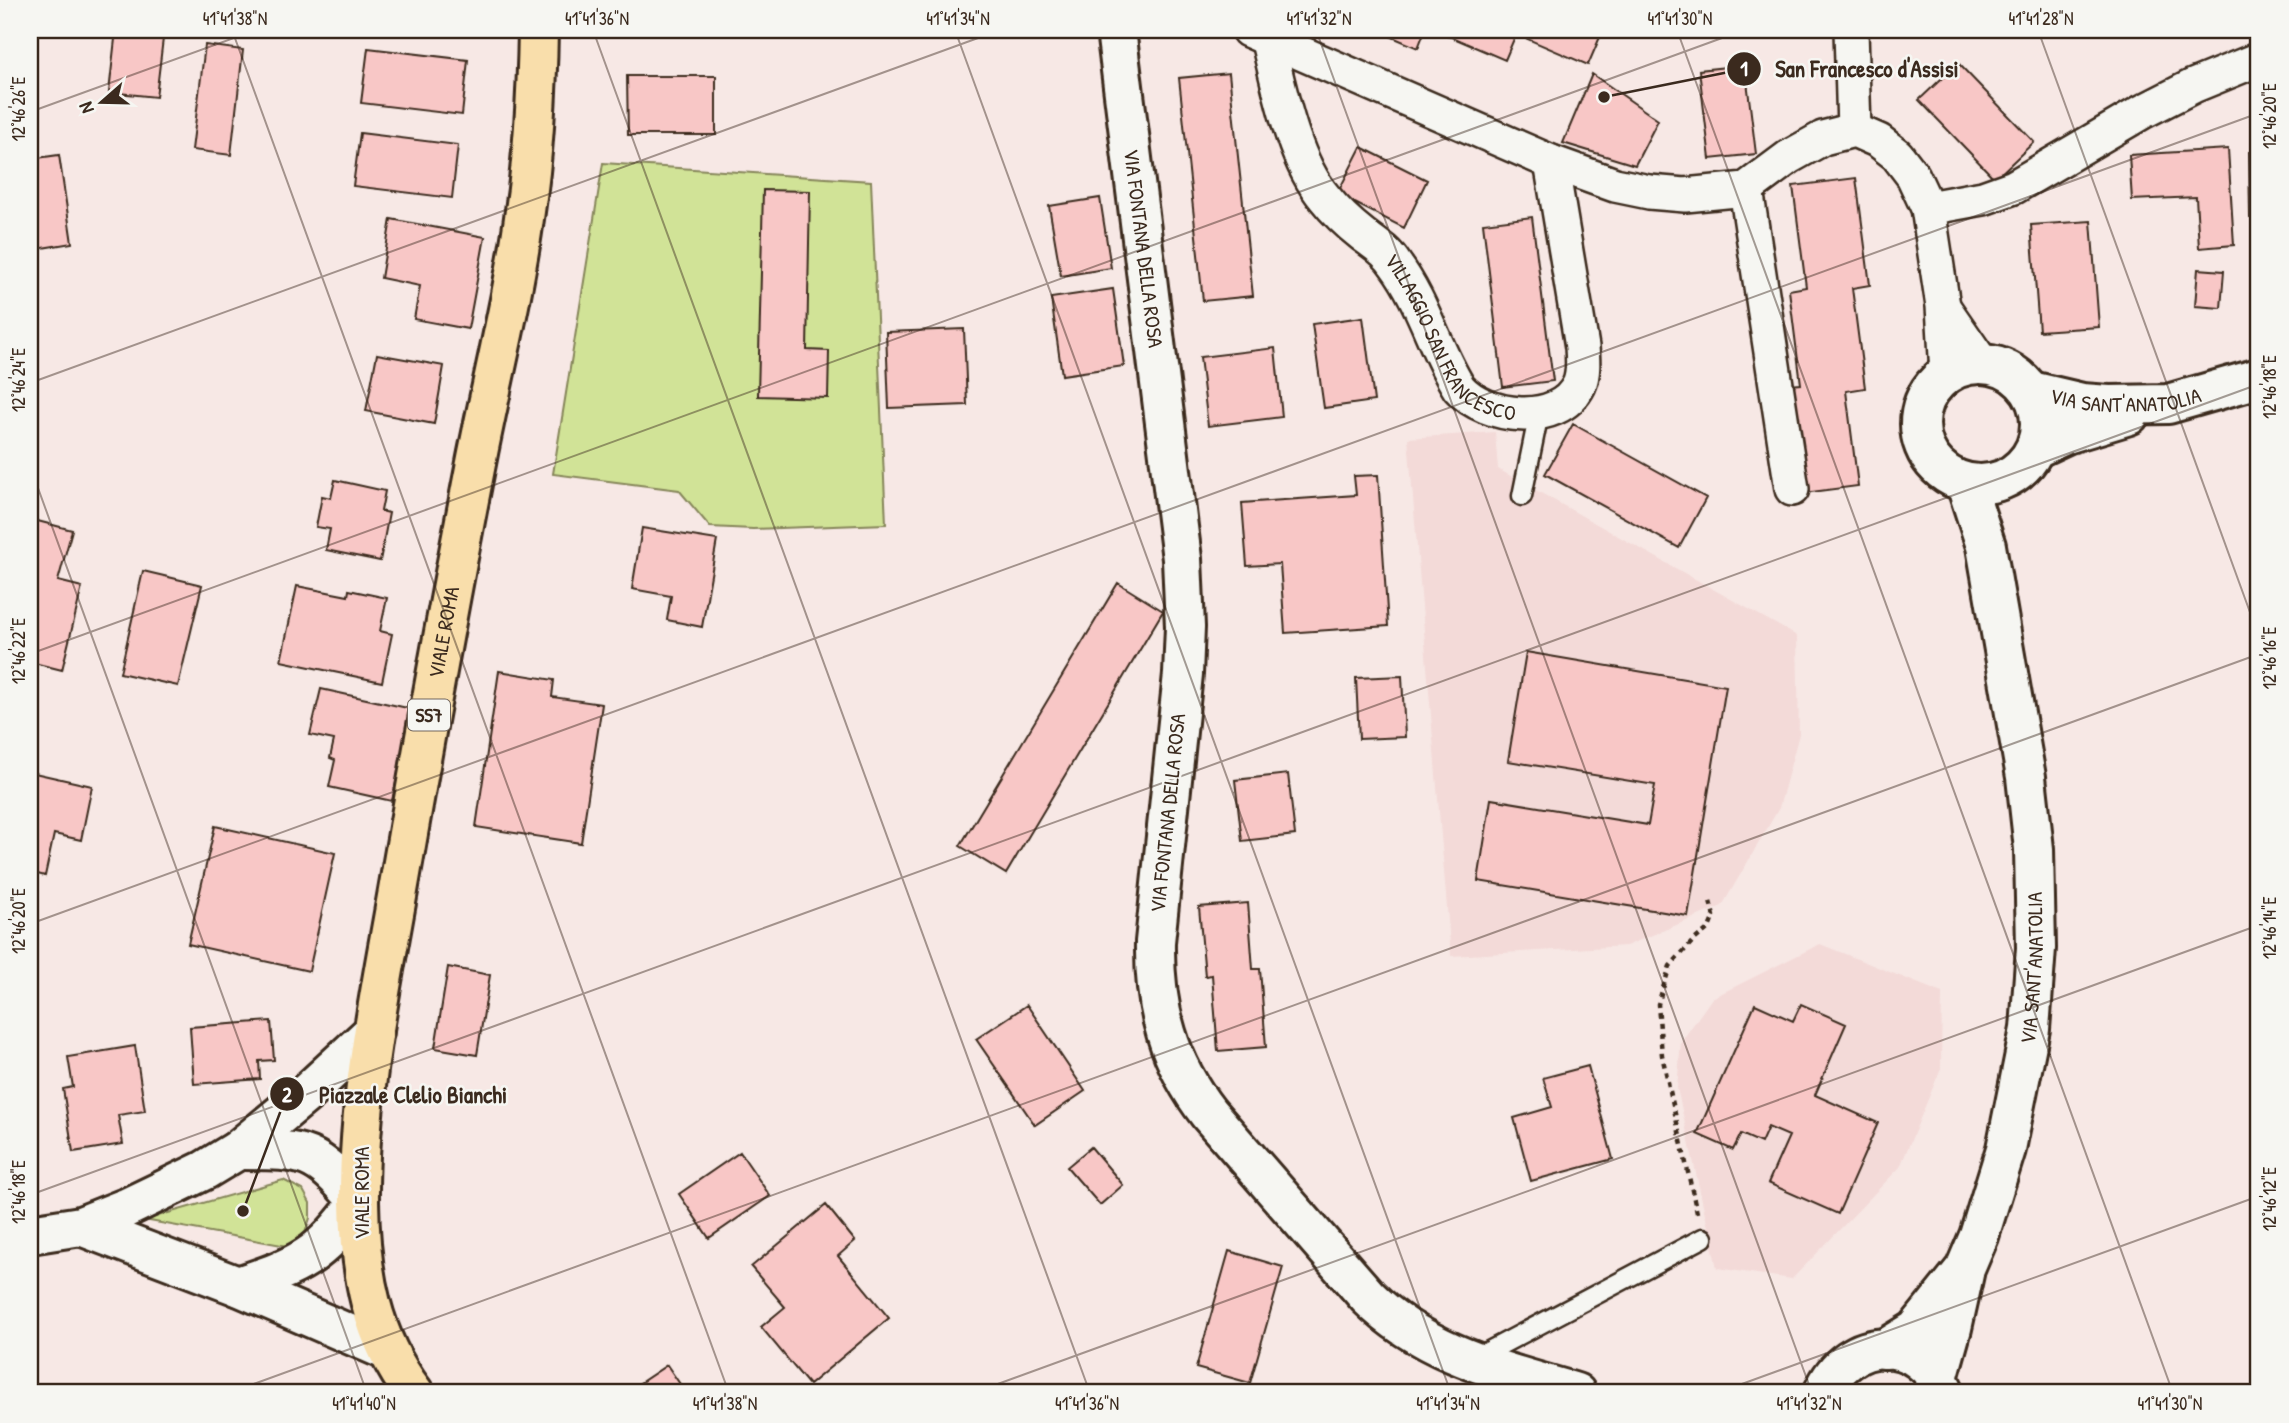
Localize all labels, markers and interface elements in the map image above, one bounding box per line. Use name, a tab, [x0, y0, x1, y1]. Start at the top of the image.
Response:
text: 41°41'38"N	[203, 6, 267, 31]
text: 41°41'36"N	[565, 6, 629, 31]
text: 41°41'34"N	[926, 6, 990, 31]
text: 41°41'32"N	[1286, 6, 1352, 31]
text: 41°41'30"N	[1648, 6, 1712, 31]
text: 41°41'28"N	[2009, 6, 2073, 31]
callout: San Francesco d'Assisi	[1726, 47, 1973, 91]
text: San Francesco d'Assisi	[1775, 53, 1959, 84]
text: 1	[1740, 54, 1748, 83]
north arrow	[66, 66, 136, 136]
text: 12°46'26"E	[6, 76, 31, 142]
text: 12°46'20"E	[2257, 83, 2282, 149]
text: N	[72, 99, 100, 117]
street label: VIA FONTANA DELLA ROSA	[1117, 147, 1171, 349]
street label: VILLAGGIO SAN FRANCESCO	[1378, 247, 1518, 428]
text: 12°46'24"E	[6, 348, 31, 412]
text: 12°46'18"E	[2257, 355, 2282, 419]
street label: VIA SANT'ANATOLIA	[2047, 380, 2204, 419]
street label: VIALE ROMA	[421, 584, 466, 681]
text: 12°46'22"E	[6, 618, 31, 684]
text: 12°46'16"E	[2257, 626, 2282, 690]
road number: SS7	[408, 700, 450, 730]
street label: VIA FONTANA DELLA ROSA	[1143, 712, 1192, 914]
text: 12°46'20"E	[6, 888, 31, 954]
street label: VIA SANT'ANATOLIA	[2012, 892, 2050, 1047]
text: 12°46'14"E	[2257, 897, 2282, 959]
callout: Piazzale Clelio Bianchi	[269, 1072, 521, 1116]
text: Piazzale Clelio Bianchi	[319, 1079, 507, 1110]
text: 2	[282, 1080, 292, 1109]
street label: VIALE ROMA	[347, 1147, 376, 1239]
text: 12°46'18"E	[6, 1160, 31, 1224]
text: 12°46'12"E	[2257, 1167, 2282, 1231]
text: 41°41'40"N	[332, 1391, 396, 1416]
text: 41°41'38"N	[693, 1391, 757, 1416]
text: 41°41'36"N	[1055, 1391, 1119, 1416]
text: 41°41'34"N	[1416, 1391, 1480, 1416]
text: 41°41'32"N	[1776, 1391, 1842, 1416]
text: 41°41'30"N	[2138, 1391, 2202, 1416]

